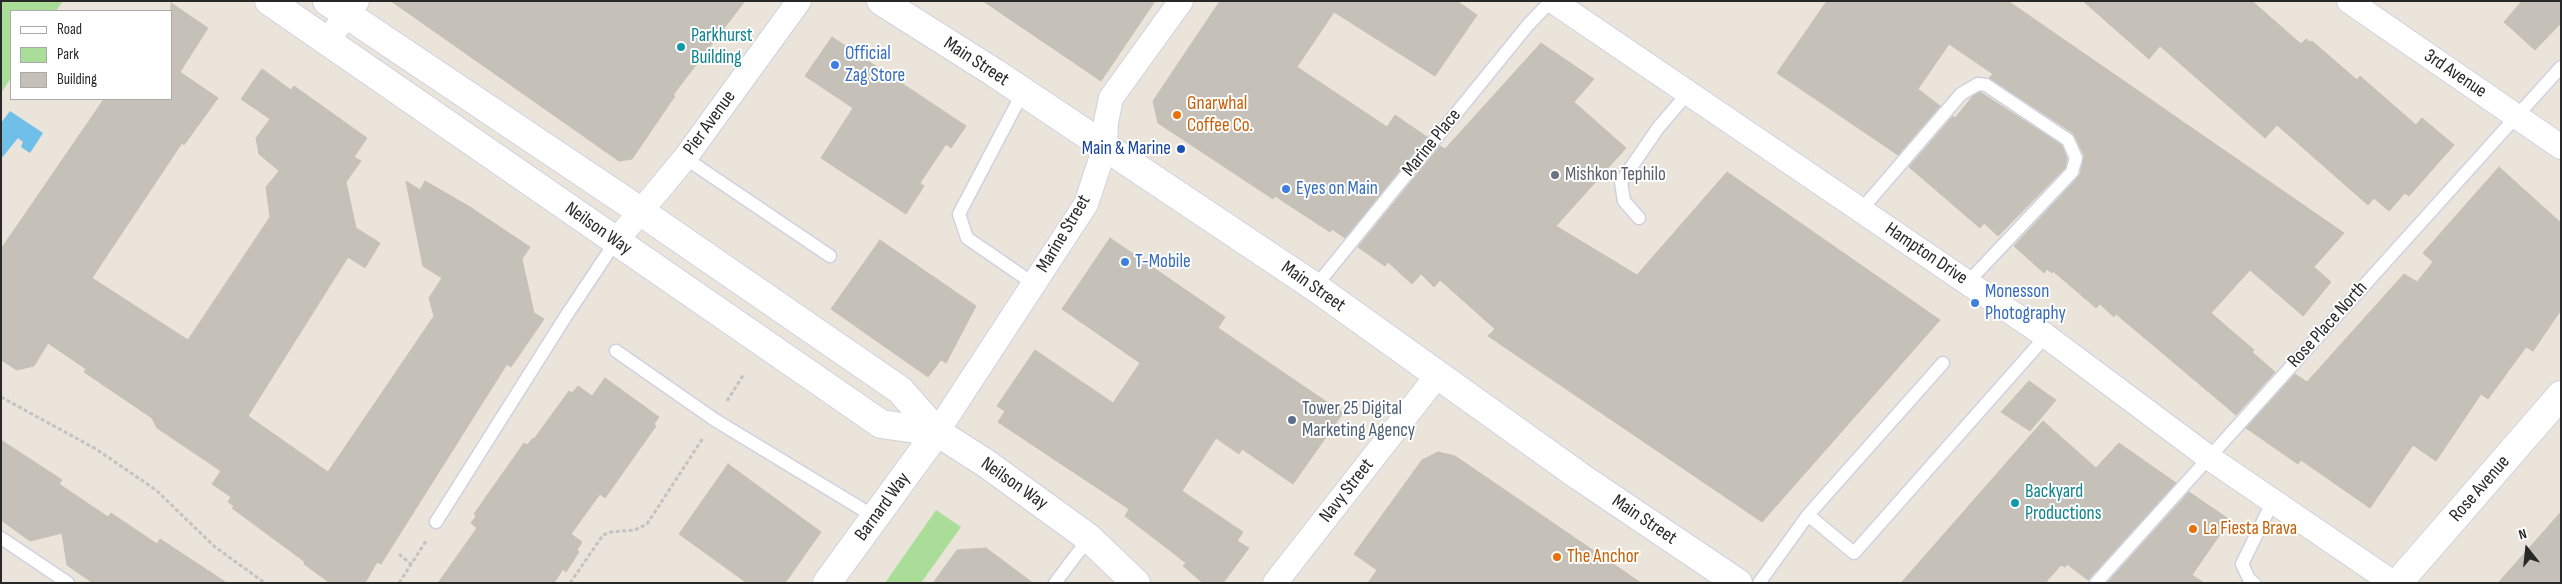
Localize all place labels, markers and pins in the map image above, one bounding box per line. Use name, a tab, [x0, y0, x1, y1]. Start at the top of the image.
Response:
place label: Parkhurst Building	[691, 25, 753, 69]
marker: Parkhurst Building	[675, 41, 687, 53]
place label: Official Zag Store	[845, 43, 905, 87]
marker: Official Zag Store	[829, 59, 841, 71]
place label: Gnarwhal Coffee Co.	[1187, 93, 1253, 137]
marker: Gnarwhal Coffee Co.	[1171, 109, 1183, 121]
place label: Main & Marine	[1082, 138, 1171, 160]
marker: Main & Marine	[1175, 143, 1187, 155]
place label: Mishkon Tephilo	[1565, 164, 1666, 186]
marker: Mishkon Tephilo	[1549, 169, 1561, 181]
place label: Eyes on Main	[1296, 178, 1378, 200]
marker: Eyes on Main	[1280, 183, 1292, 195]
place label: T-Mobile	[1135, 251, 1191, 273]
marker: T-Mobile	[1119, 256, 1131, 268]
place label: Monesson Photography	[1985, 281, 2066, 325]
marker: Monesson Photography	[1969, 297, 1981, 309]
place label: Tower 25 Digital Marketing Agency	[1302, 398, 1415, 442]
marker: Tower 25 Digital Marketing Agency	[1286, 414, 1298, 426]
place label: Backyard Productions	[2025, 481, 2102, 525]
marker: Backyard Productions	[2009, 497, 2021, 509]
place label: La Fiesta Brava	[2203, 518, 2297, 540]
marker: La Fiesta Brava	[2187, 523, 2199, 535]
place label: The Anchor	[1567, 546, 1639, 568]
marker: The Anchor	[1551, 551, 1563, 563]

